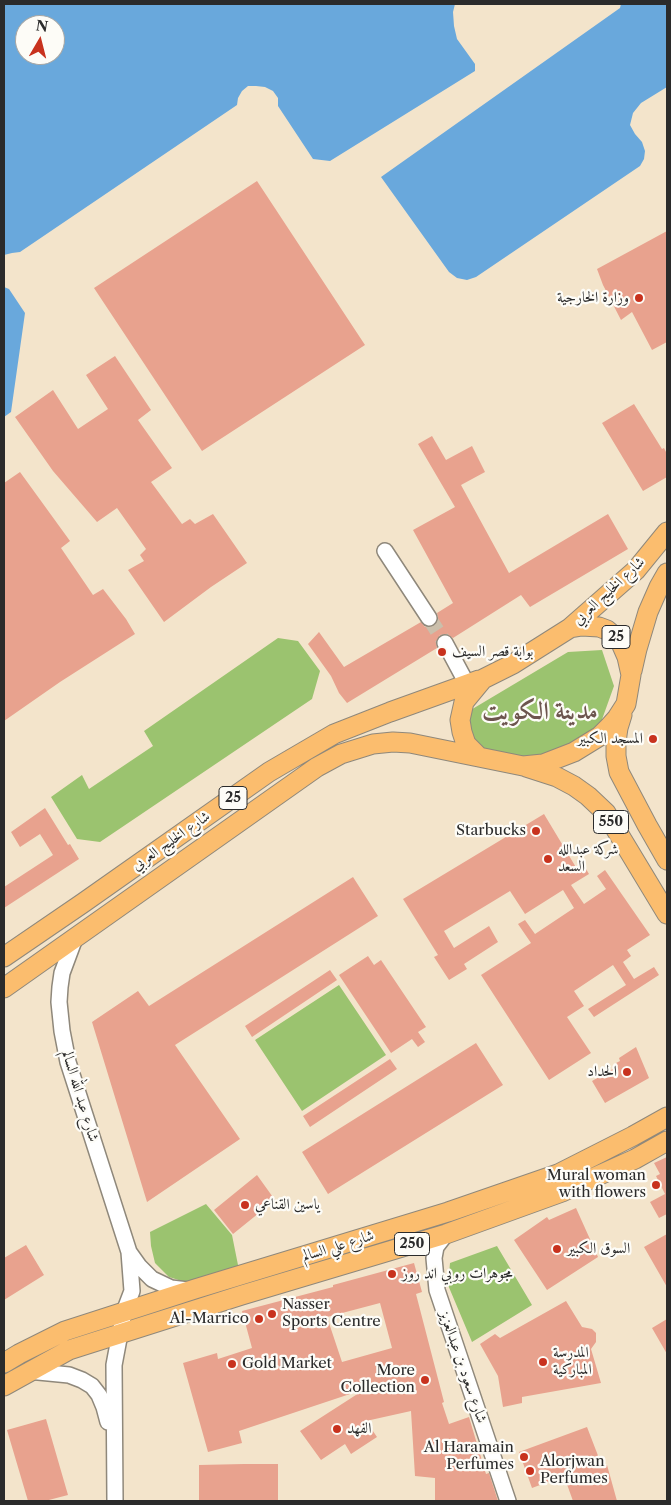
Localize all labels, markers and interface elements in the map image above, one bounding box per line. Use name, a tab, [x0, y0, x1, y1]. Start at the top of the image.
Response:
north arrow	[15, 15, 65, 65]
text: N	[35, 16, 49, 36]
place label: وزارة الخارجية	[557, 289, 629, 307]
marker: وزارة الخارجية	[633, 292, 645, 304]
street label: شارع الخليج العربي	[569, 553, 649, 629]
road number: 25	[602, 626, 630, 649]
place label: بوابة قصر السيف	[452, 643, 533, 661]
marker: بوابة قصر السيف	[436, 646, 448, 658]
district label: مدينة الكويت	[482, 697, 598, 727]
place label: المسجد الكبير	[577, 730, 643, 748]
marker: المسجد الكبير	[647, 733, 659, 745]
road number: 25	[219, 786, 247, 810]
street label: شارع الخليج العربي	[128, 807, 214, 875]
road number: 550	[594, 810, 628, 834]
place label: Starbucks	[456, 822, 526, 840]
marker: Starbucks	[530, 825, 542, 837]
place label: شركة عبدالله السعد	[558, 841, 618, 876]
marker: شركة عبدالله السعد	[542, 853, 554, 865]
street label: شارع عبد الله السالم	[58, 1048, 102, 1144]
place label: الحداد	[587, 1063, 617, 1081]
marker: الحداد	[621, 1066, 633, 1078]
place label: Mural woman with flowers	[547, 1167, 646, 1202]
marker: Mural woman with flowers	[650, 1179, 662, 1191]
place label: ياسين القناعي	[255, 1196, 320, 1214]
marker: ياسين القناعي	[239, 1199, 251, 1211]
street label: شارع علي السالم	[300, 1227, 376, 1265]
road number: 250	[394, 1232, 430, 1256]
place label: السوق الكبير	[567, 1240, 630, 1258]
marker: السوق الكبير	[551, 1243, 563, 1255]
place label: مجوهرات روبي اند روز	[402, 1265, 513, 1283]
marker: مجوهرات روبي اند روز	[386, 1268, 398, 1280]
place label: Nasser Sports Centre	[282, 1296, 381, 1331]
marker: Nasser Sports Centre	[266, 1308, 278, 1320]
street label: شارع سعود بن عبدالعزيز	[435, 1308, 491, 1426]
place label: Al-Marrico	[169, 1310, 249, 1328]
marker: Al-Marrico	[253, 1313, 265, 1325]
place label: المدرسة المباركية	[553, 1344, 592, 1379]
place label: Gold Market	[242, 1355, 332, 1373]
marker: المدرسة المباركية	[537, 1356, 549, 1368]
marker: Gold Market	[226, 1358, 238, 1370]
place label: More Collection	[341, 1362, 415, 1397]
marker: More Collection	[419, 1374, 431, 1386]
place label: الفهد	[347, 1420, 371, 1438]
marker: الفهد	[331, 1423, 343, 1435]
place label: Al Haramain Perfumes	[424, 1439, 514, 1474]
marker: Al Haramain Perfumes	[518, 1451, 530, 1463]
place label: Alorjwan Perfumes	[540, 1453, 608, 1488]
marker: Alorjwan Perfumes	[524, 1465, 536, 1477]

